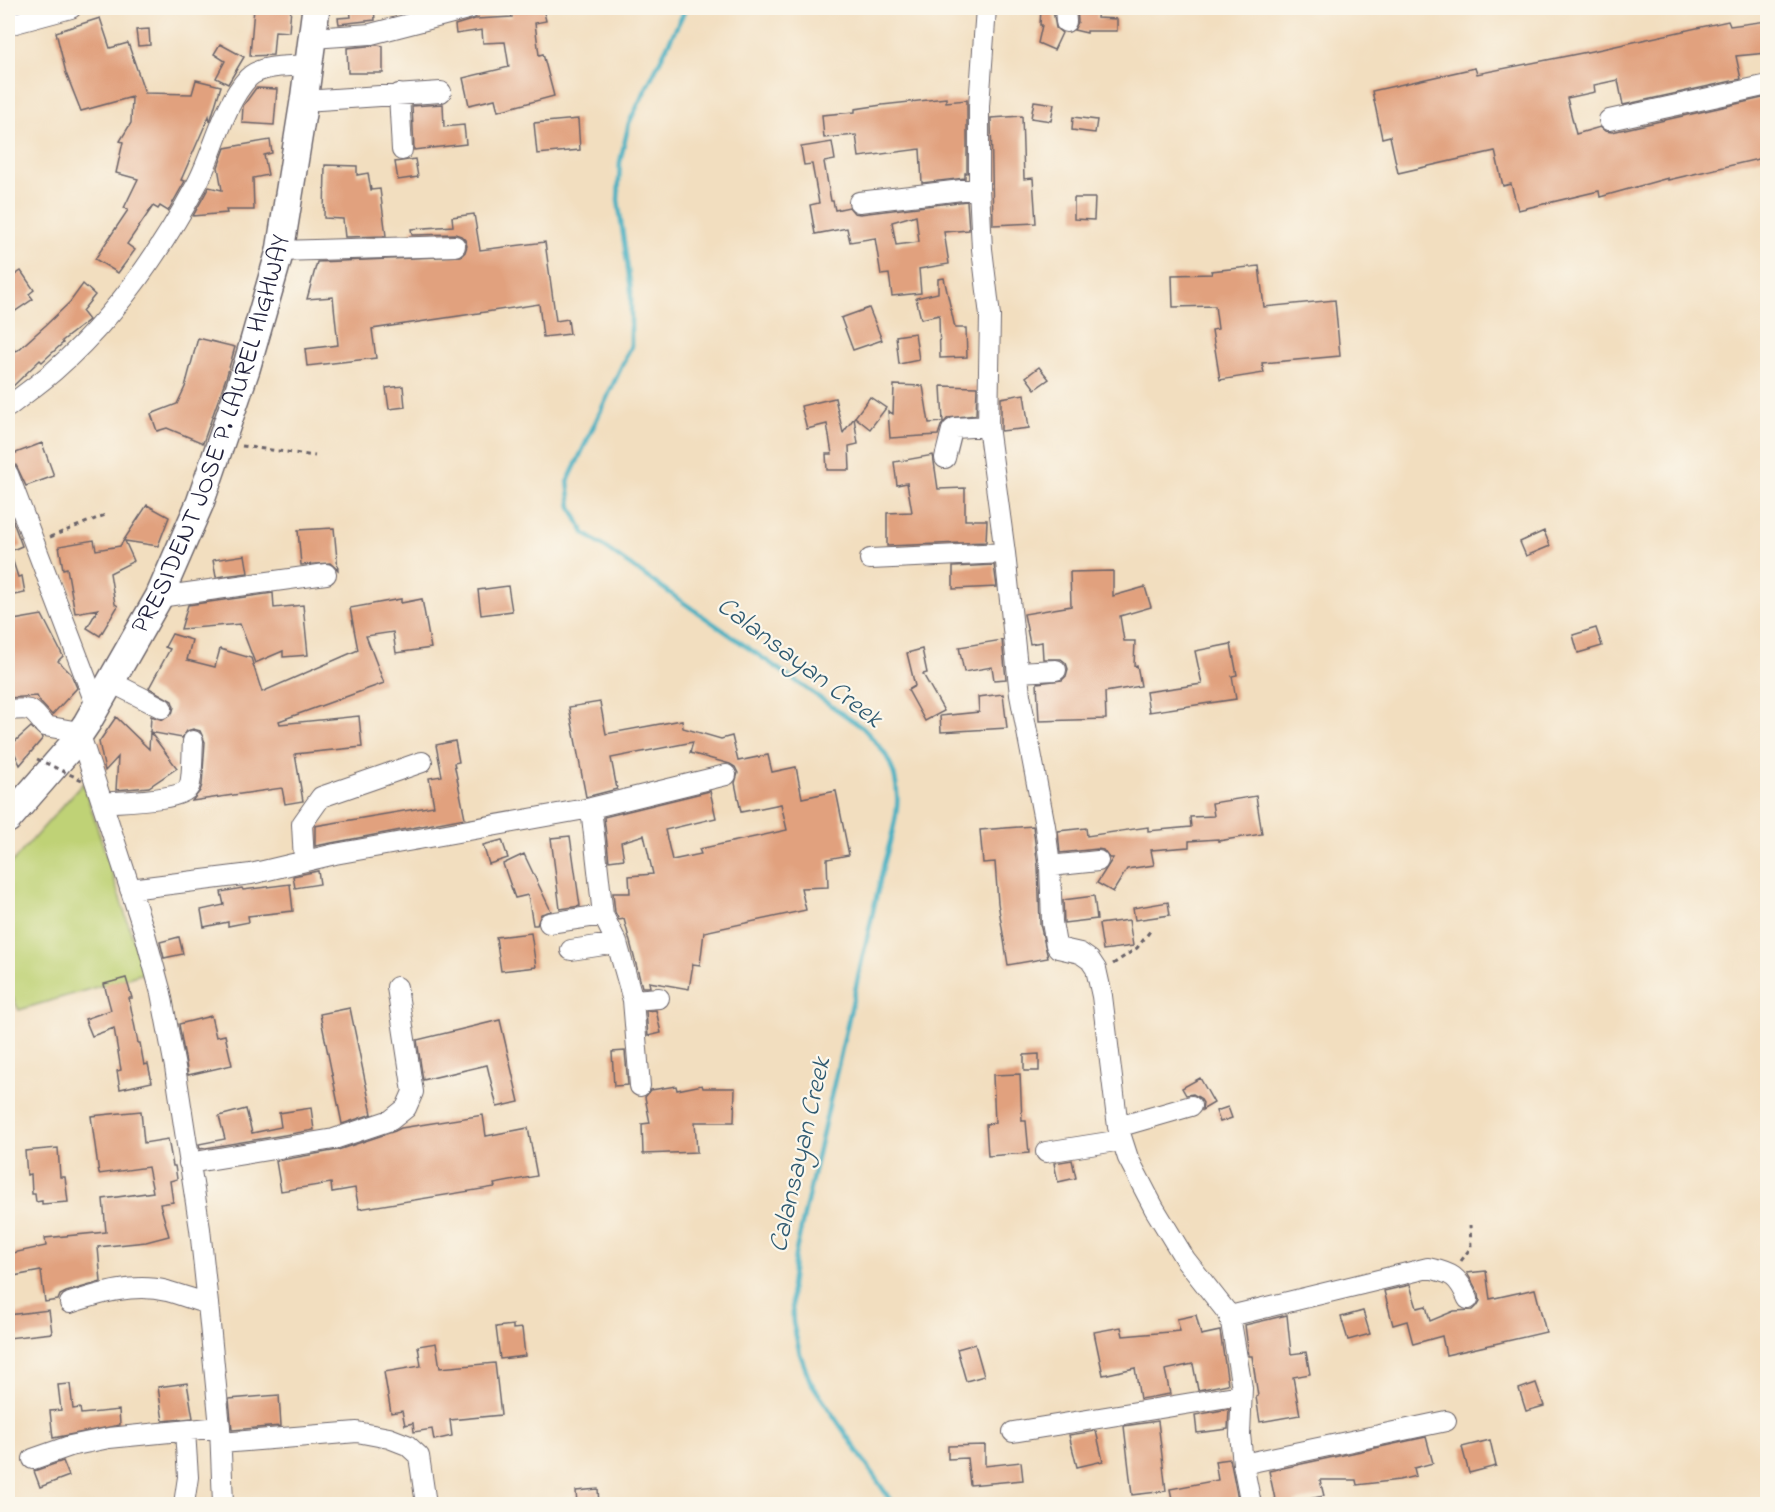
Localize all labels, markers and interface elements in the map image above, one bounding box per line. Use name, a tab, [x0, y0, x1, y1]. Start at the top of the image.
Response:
street label: PRESIDENT JOSE P. LAUREL HIGHWAY	[122, 232, 301, 641]
water label: Calansayan Creek	[708, 588, 891, 739]
water label: Calansayan Creek	[760, 1053, 843, 1256]

